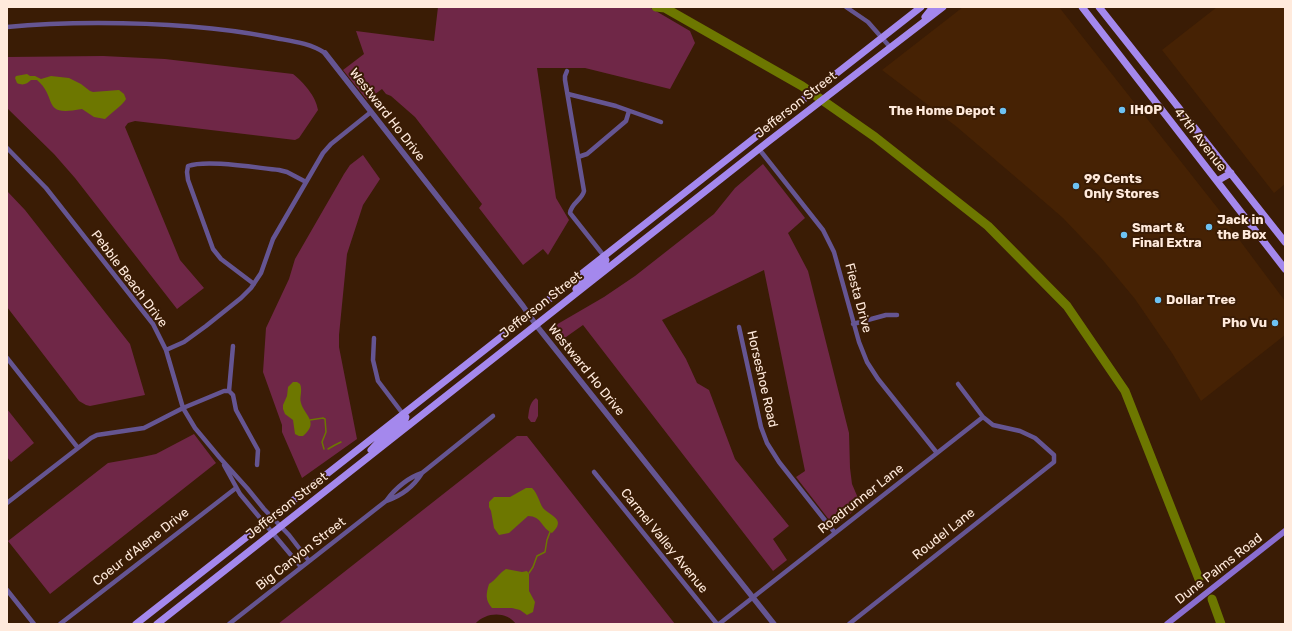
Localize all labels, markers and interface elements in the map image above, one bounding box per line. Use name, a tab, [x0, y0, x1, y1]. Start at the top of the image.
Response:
street label: Westward Ho Drive	[346, 65, 428, 165]
street label: Jefferson Street	[752, 68, 840, 142]
place label: IHOP	[1130, 102, 1162, 118]
place label: The Home Depot	[889, 103, 995, 119]
marker: IHOP	[1117, 105, 1127, 115]
street label: 47th Avenue	[1170, 105, 1230, 175]
marker: The Home Depot	[998, 106, 1008, 116]
place label: 99 Cents Only Stores	[1084, 171, 1159, 202]
marker: 99 Cents Only Stores	[1071, 181, 1081, 191]
place label: Jack in the Box	[1217, 212, 1267, 243]
place label: Smart & Final Extra	[1132, 220, 1202, 251]
marker: Jack in the Box	[1204, 222, 1214, 232]
street label: Pebble Beach Drive	[87, 227, 171, 331]
marker: Smart & Final Extra	[1119, 230, 1129, 240]
street label: Fiesta Drive	[841, 262, 875, 334]
street label: Jefferson Street	[497, 268, 585, 342]
place label: Dollar Tree	[1166, 292, 1236, 308]
marker: Dollar Tree	[1153, 295, 1163, 305]
place label: Pho Vu	[1222, 315, 1267, 331]
marker: Pho Vu	[1270, 318, 1280, 328]
street label: Westward Ho Drive	[544, 321, 628, 419]
street label: Horseshoe Road	[743, 329, 781, 429]
street label: Roadrunner Lane	[815, 461, 907, 537]
street label: Jefferson Street	[243, 469, 331, 543]
street label: Carmel Valley Avenue	[617, 486, 711, 596]
street label: Coeur d'Alene Drive	[90, 505, 192, 589]
street label: Roudel Lane	[910, 505, 978, 563]
street label: Big Canyon Street	[253, 514, 349, 594]
street label: Dune Palms Road	[1172, 530, 1266, 608]

